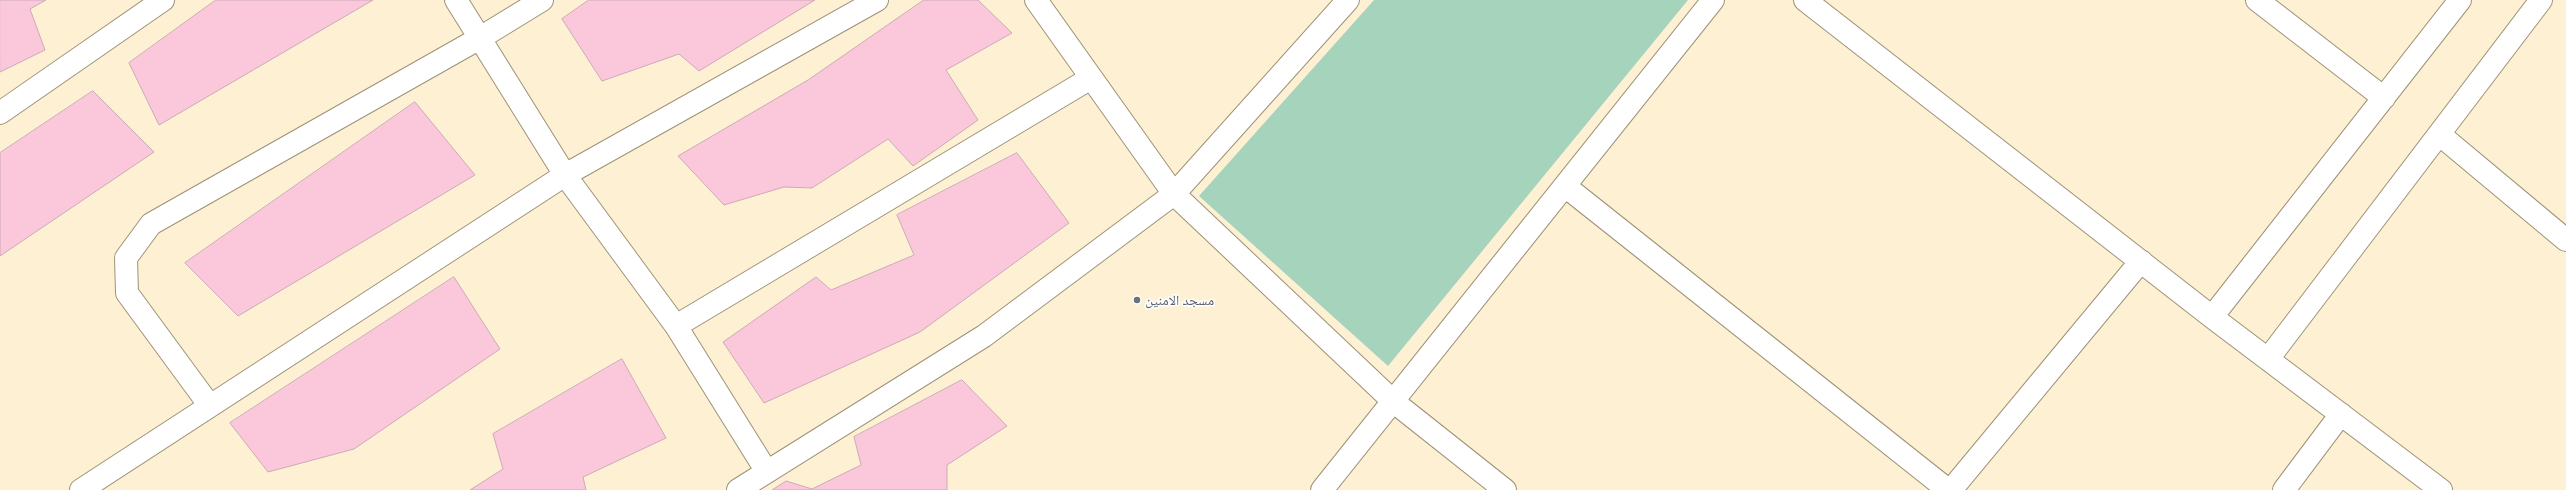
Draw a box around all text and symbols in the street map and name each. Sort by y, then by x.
place label: مسجد الامنين [1145,292,1214,308]
marker: مسجد الامنين [1132,295,1142,305]

